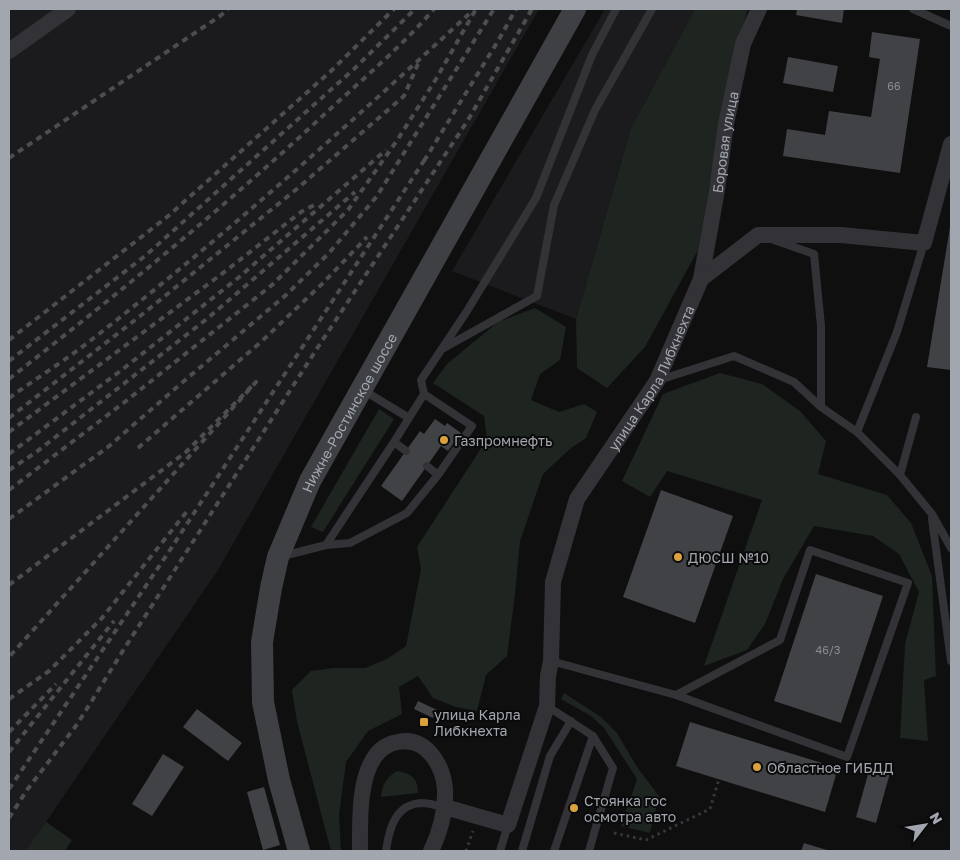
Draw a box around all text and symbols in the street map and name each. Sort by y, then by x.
house number: 66 [887,79,901,92]
street label: Боровая улица [708,89,741,194]
street label: улица Карла Либкнехта [604,302,697,454]
street label: Нижне-Ростинское шоссе [298,330,400,495]
place label: Газпромнефть [454,432,552,449]
marker: Газпромнефть [438,434,450,446]
place label: ДЮСШ №10 [688,549,769,566]
marker: ДЮСШ №10 [672,551,684,563]
house number: 46/3 [815,643,841,656]
place label: улица Карла Либкнехта [434,706,521,739]
marker: улица Карла Либкнехта [418,716,430,728]
place label: Областное ГИБДД [767,759,894,776]
marker: Областное ГИБДД [751,761,763,773]
place label: Стоянка гос осмотра авто [584,792,676,825]
north arrow [900,800,950,850]
marker: Стоянка гос осмотра авто [568,802,580,814]
text: N [927,809,947,827]

